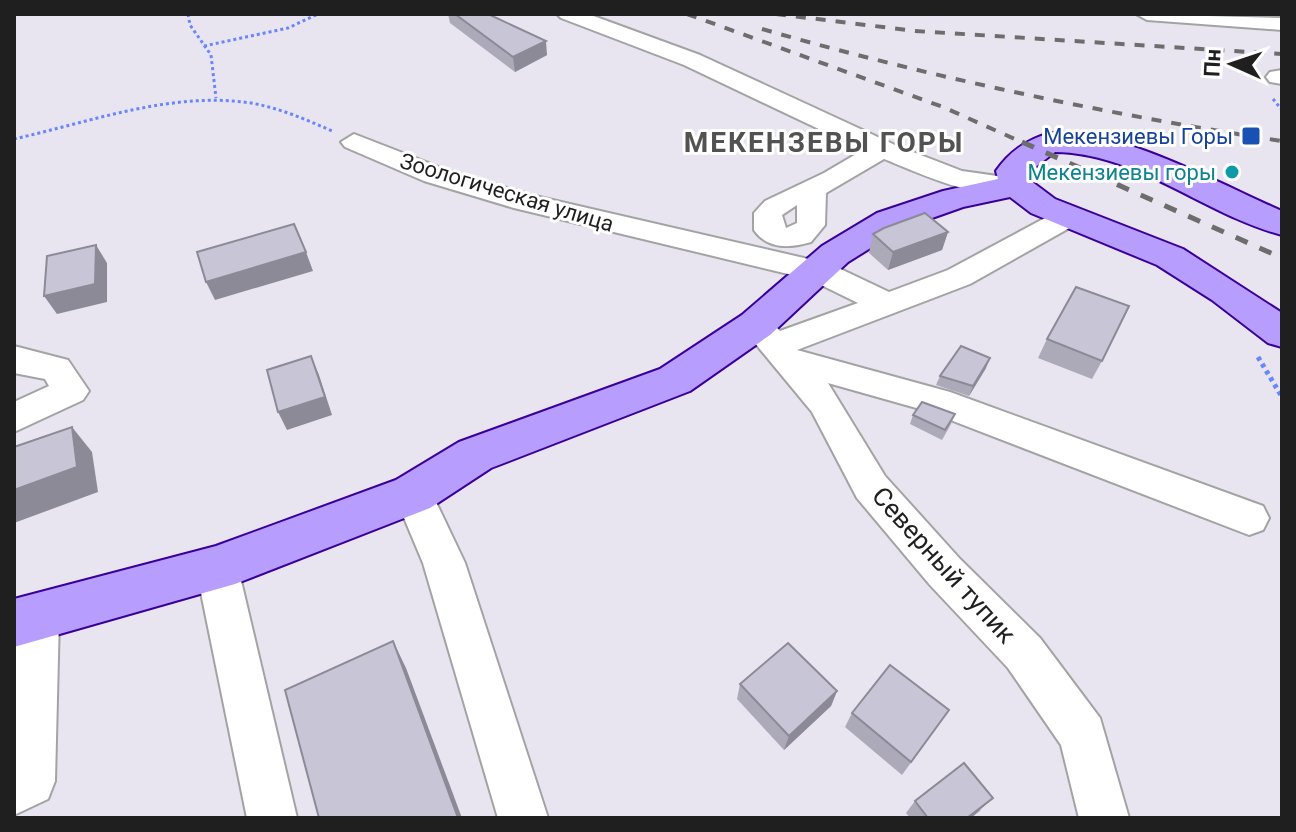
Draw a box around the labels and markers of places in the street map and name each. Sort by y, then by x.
place label: Мекензиевы Горы [1043,124,1233,149]
marker: Мекензиевы Горы [1240,125,1262,147]
place label: Мекензиевы горы [1027,160,1216,185]
marker: Мекензиевы горы [1223,163,1241,181]

